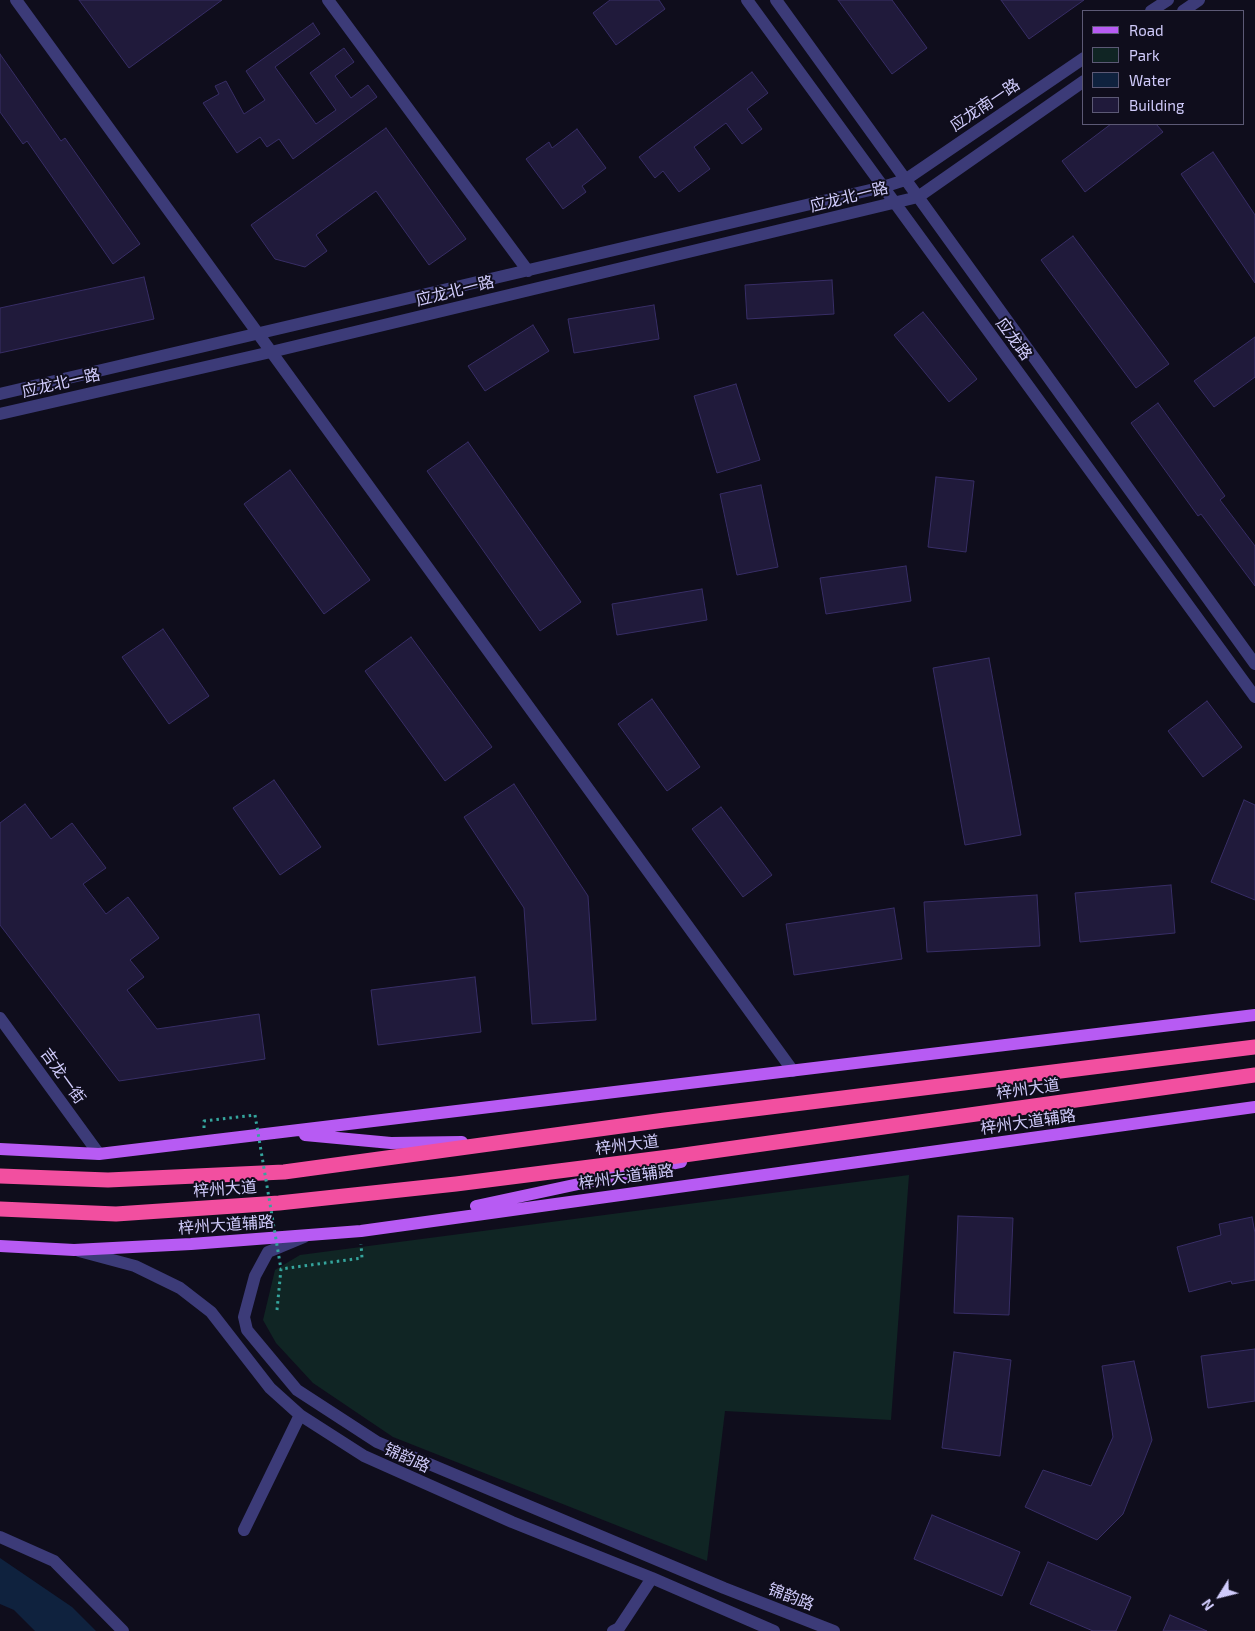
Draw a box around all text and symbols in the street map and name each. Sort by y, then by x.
legend [1082,10,1245,125]
text: Road [1129,21,1164,39]
text: Park [1129,46,1160,64]
text: Water [1129,71,1171,89]
street label: 应龙南一路 [946,75,1024,135]
text: Building [1129,96,1184,114]
street label: 应龙北一路 [808,178,890,216]
street label: 应龙北一路 [414,272,496,310]
street label: 应龙路 [992,314,1036,364]
street label: 应龙北一路 [20,365,102,401]
street label: 吉龙一街 [36,1044,90,1108]
street label: 梓州大道 [995,1075,1061,1103]
street label: 梓州大道辅路 [979,1106,1077,1138]
street label: 梓州大道 [594,1132,660,1158]
street label: 梓州大道辅路 [577,1161,675,1193]
street label: 梓州大道 [192,1177,258,1201]
street label: 梓州大道辅路 [177,1212,275,1238]
street label: 锦韵路 [381,1439,433,1477]
north arrow [1195,1571,1245,1621]
street label: 锦韵路 [765,1579,817,1615]
text: N [1198,1596,1217,1614]

